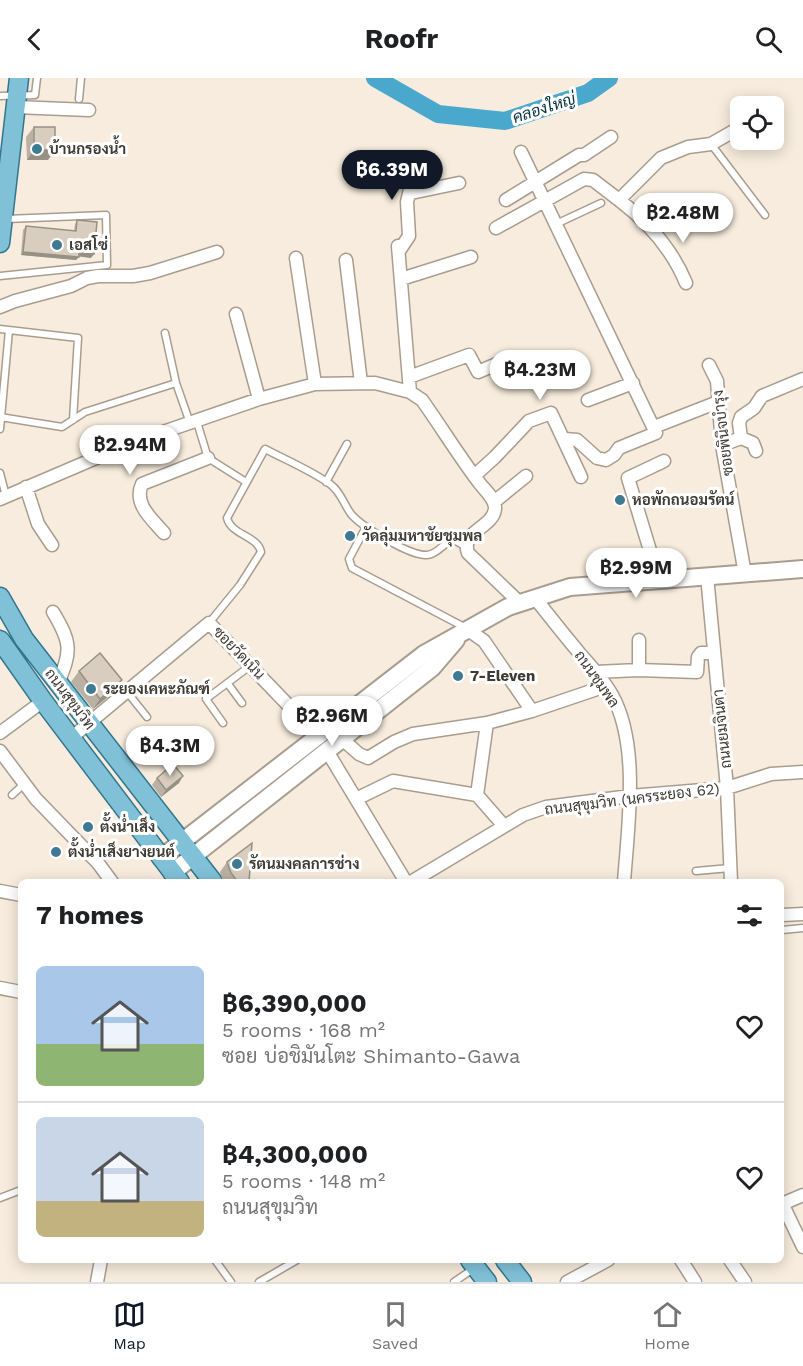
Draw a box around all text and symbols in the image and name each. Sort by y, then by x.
icon: back [18,23,51,56]
text: Roofr [365,23,438,55]
icon: search [752,23,785,56]
water label: คลองใหญ่ [509,87,579,127]
map controls [730,96,784,150]
button: locate [730,96,784,150]
place label: บ้านกรองน้ำ [49,135,126,158]
marker: บ้านกรองน้ำ [30,142,44,156]
pin: ฿6.39M [343,150,441,201]
text: ฿6.39M [356,157,428,181]
pin: ฿2.48M [634,193,732,244]
text: ฿2.48M [646,200,720,224]
place label: เอสโซ่ [69,234,108,254]
marker: เอสโซ่ [50,238,64,252]
pin: ฿4.23M [491,350,589,401]
text: ฿4.23M [504,357,576,381]
street label: ซอยพินิจบำรุง [709,389,739,477]
pin: ฿2.94M [81,425,179,476]
text: ฿2.94M [93,432,167,456]
place label: หอพักถนอมรัตน์ [632,490,735,509]
marker: หอพักถนอมรัตน์ [613,493,627,507]
place label: วัดลุ่มมหาชัยชุมพล [362,526,482,547]
marker: วัดลุ่มมหาชัยชุมพล [343,529,357,543]
pin: ฿2.99M [587,548,685,599]
text: ฿2.99M [600,555,672,579]
street label: ซอยวัดเนิน [209,623,269,683]
street label: ถนนชุมพล [569,647,623,712]
street label: ถนนสุขุมวิท [39,665,99,734]
place label: 7-Eleven [470,667,535,685]
marker: 7-Eleven [451,669,465,683]
place label: ระยองเคหะภัณฑ์ [103,679,211,698]
marker: ระยองเคหะภัณฑ์ [84,682,98,696]
street label: ถนนยมจินดา [709,688,735,770]
pin: ฿2.96M [283,696,381,747]
text: ฿2.96M [296,703,368,727]
pin: ฿4.3M [128,726,212,777]
text: ฿4.3M [140,733,200,757]
street label: ถนนสุขุมวิท (นครระยอง 62) [544,779,721,821]
place label: ตั้งน่ำเส็ง [100,812,155,836]
marker: ตั้งน่ำเส็ง [81,820,95,834]
place label: ตั้งน่ำเส็งยางยนต์ [68,837,176,861]
marker: ตั้งน่ำเส็งยางยนต์ [49,845,63,859]
place label: รัตนมงคลการช่าง [249,854,359,873]
marker: รัตนมงคลการช่าง [230,857,244,871]
icon: filters [733,899,766,932]
text: 7 homes [36,900,144,930]
text: ฿6,390,000 [222,988,367,1018]
icon: home [84,990,156,1062]
icon: heart [733,1010,766,1043]
text: 5 rooms · 168 m² [222,1018,385,1042]
text: ซอย บ่อชิมันโตะ Shimanto-Gawa [222,1044,520,1068]
text: ฿4,300,000 [222,1139,368,1169]
icon: home [84,1141,156,1213]
icon: heart [733,1161,766,1194]
text: 5 rooms · 148 m² [222,1169,385,1193]
text: ถนนสุขุมวิท [222,1195,318,1219]
tab: Map [113,1298,146,1353]
tab: Saved [372,1298,418,1353]
tab: Home [644,1298,690,1353]

